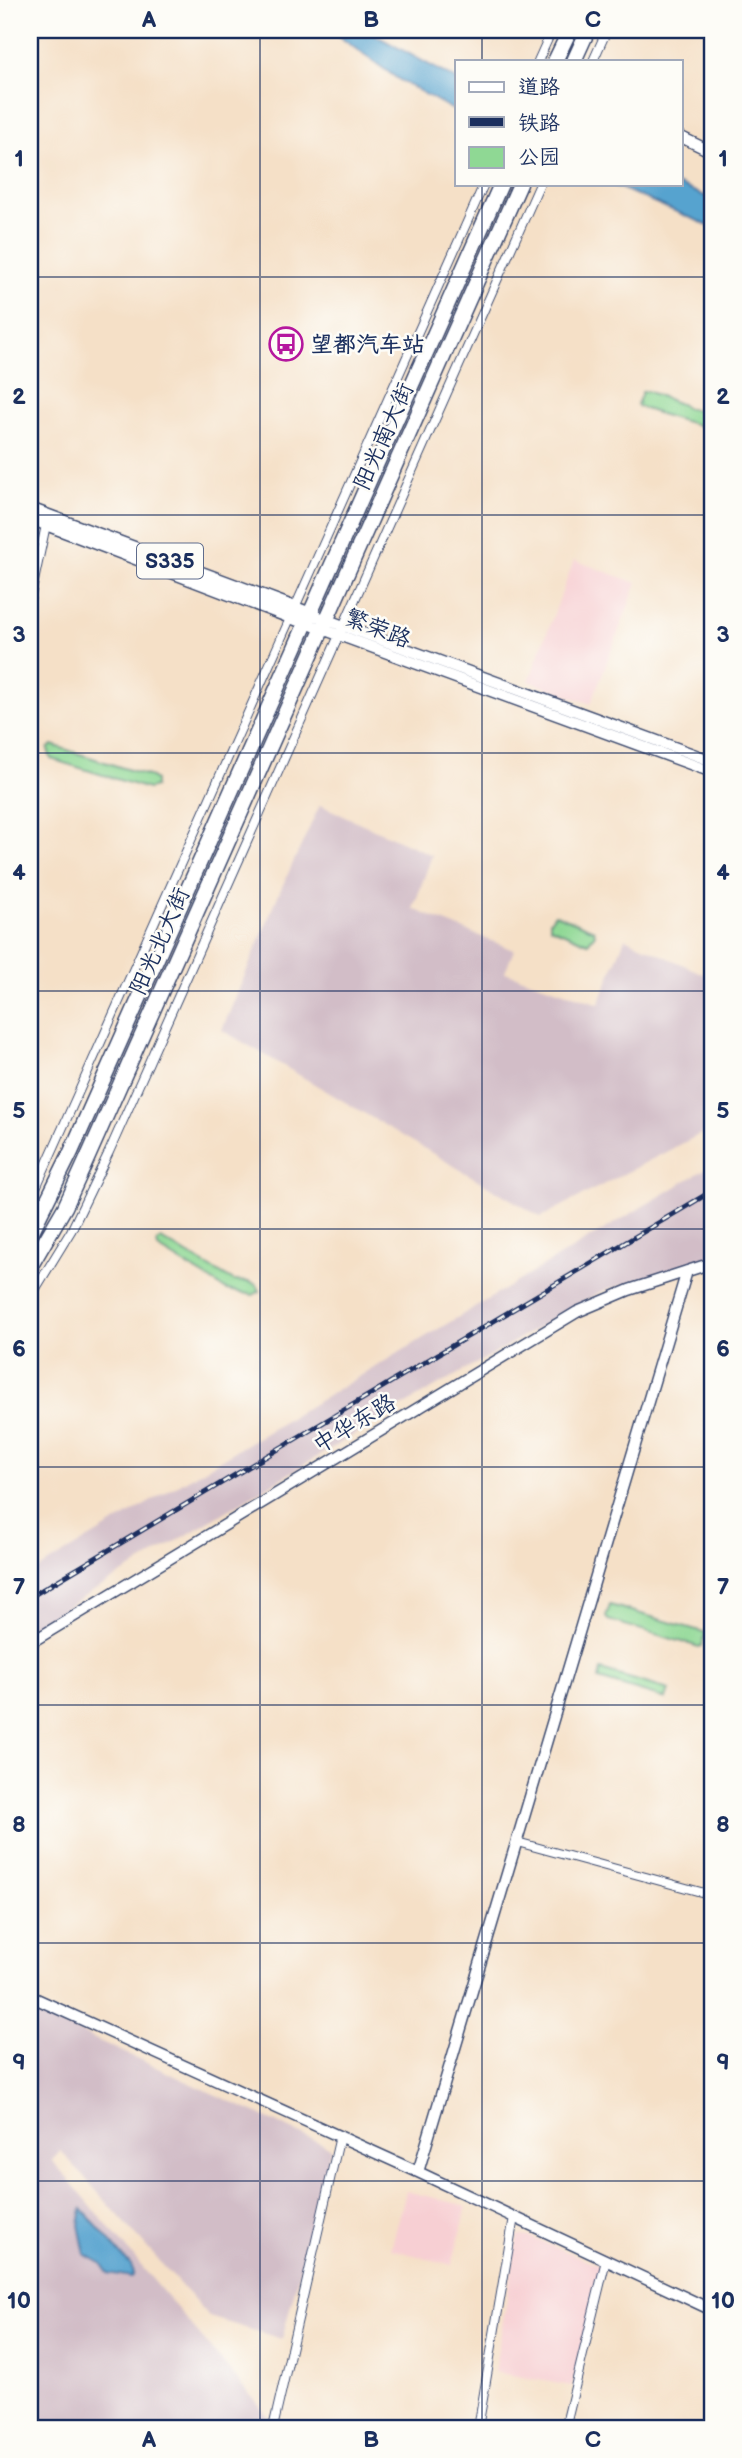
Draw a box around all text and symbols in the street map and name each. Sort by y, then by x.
text: A [141,6,157,34]
text: B [363,6,379,34]
text: C [585,6,601,34]
legend [455,60,682,186]
text: 道路 [518,75,560,100]
text: 铁路 [518,111,560,136]
text: 1 [14,145,24,173]
text: 公园 [518,145,560,170]
text: 1 [718,145,728,173]
bus stop icon: 望都汽车站 [267,325,305,363]
place label: 望都汽车站 [310,331,425,359]
street label: 阳光南大街 [348,378,420,495]
text: 2 [12,383,26,411]
text: 2 [716,383,730,411]
road number: S335 [137,544,203,578]
street label: 繁荣路 [340,603,415,654]
text: 3 [12,621,26,649]
text: 3 [716,621,730,649]
text: 4 [12,859,26,887]
text: 4 [716,859,730,887]
street label: 阳光北大街 [124,883,196,1000]
text: 5 [12,1097,26,1125]
text: 5 [716,1097,730,1125]
text: 6 [12,1335,26,1363]
text: 6 [716,1335,730,1363]
street label: 中华东路 [308,1388,401,1460]
text: 7 [13,1573,26,1601]
text: 7 [717,1573,730,1601]
text: 8 [12,1811,26,1839]
text: 8 [716,1811,730,1839]
text: 9 [12,2049,26,2077]
text: 9 [716,2049,730,2077]
text: 10 [7,2287,31,2315]
text: 10 [711,2287,735,2315]
text: A [141,2426,157,2454]
text: B [363,2426,379,2454]
text: C [585,2426,601,2454]

